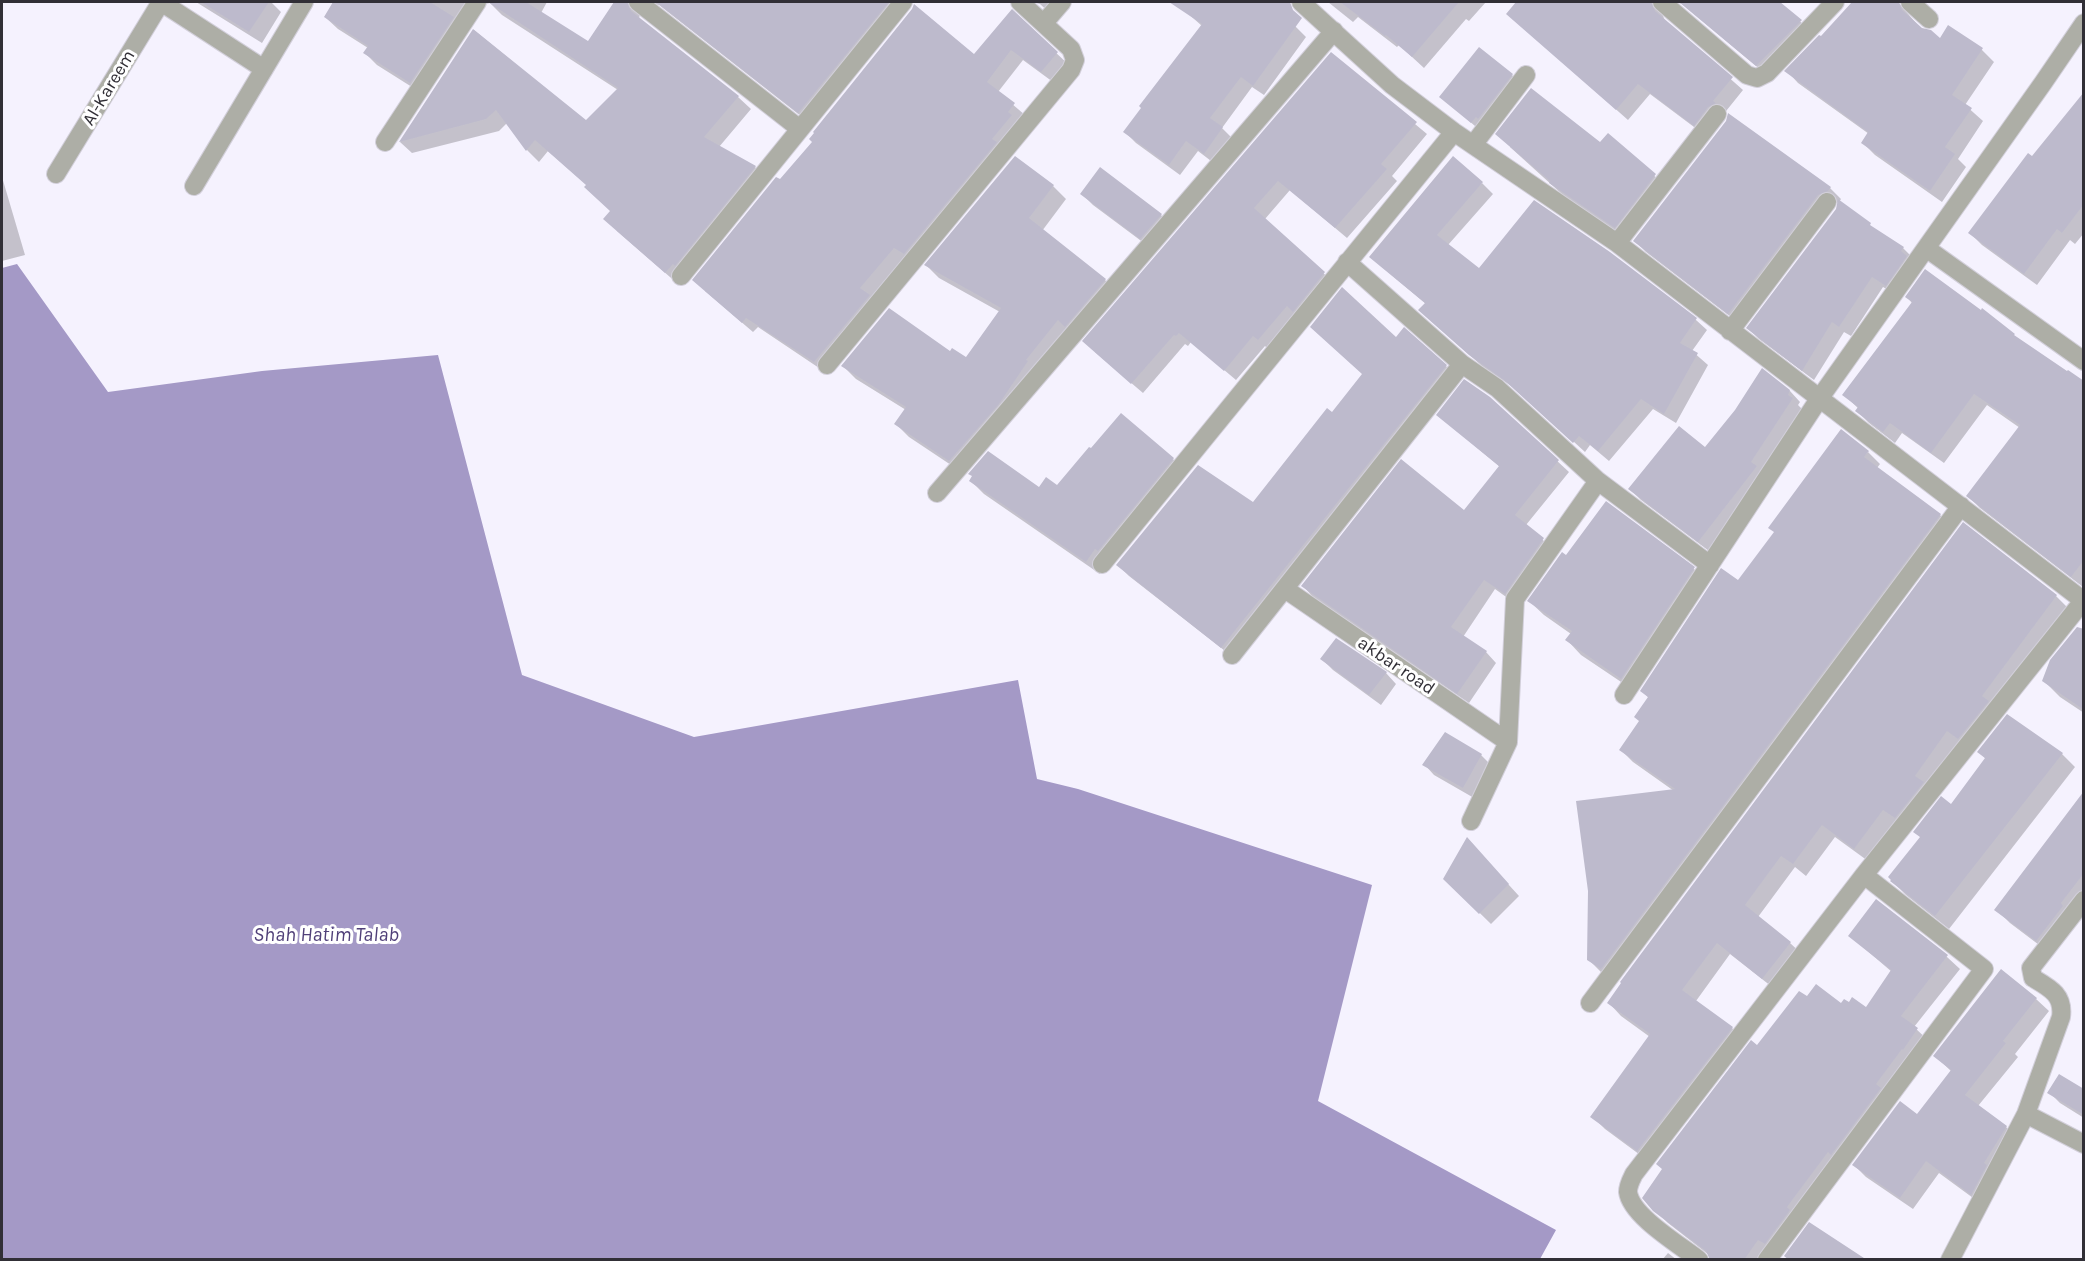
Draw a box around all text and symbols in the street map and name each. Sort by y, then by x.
street label: Al-Kareem [78,46,140,130]
street label: akbar road [1353,632,1439,700]
water label: Shah Hatim Talab [253,923,399,947]

